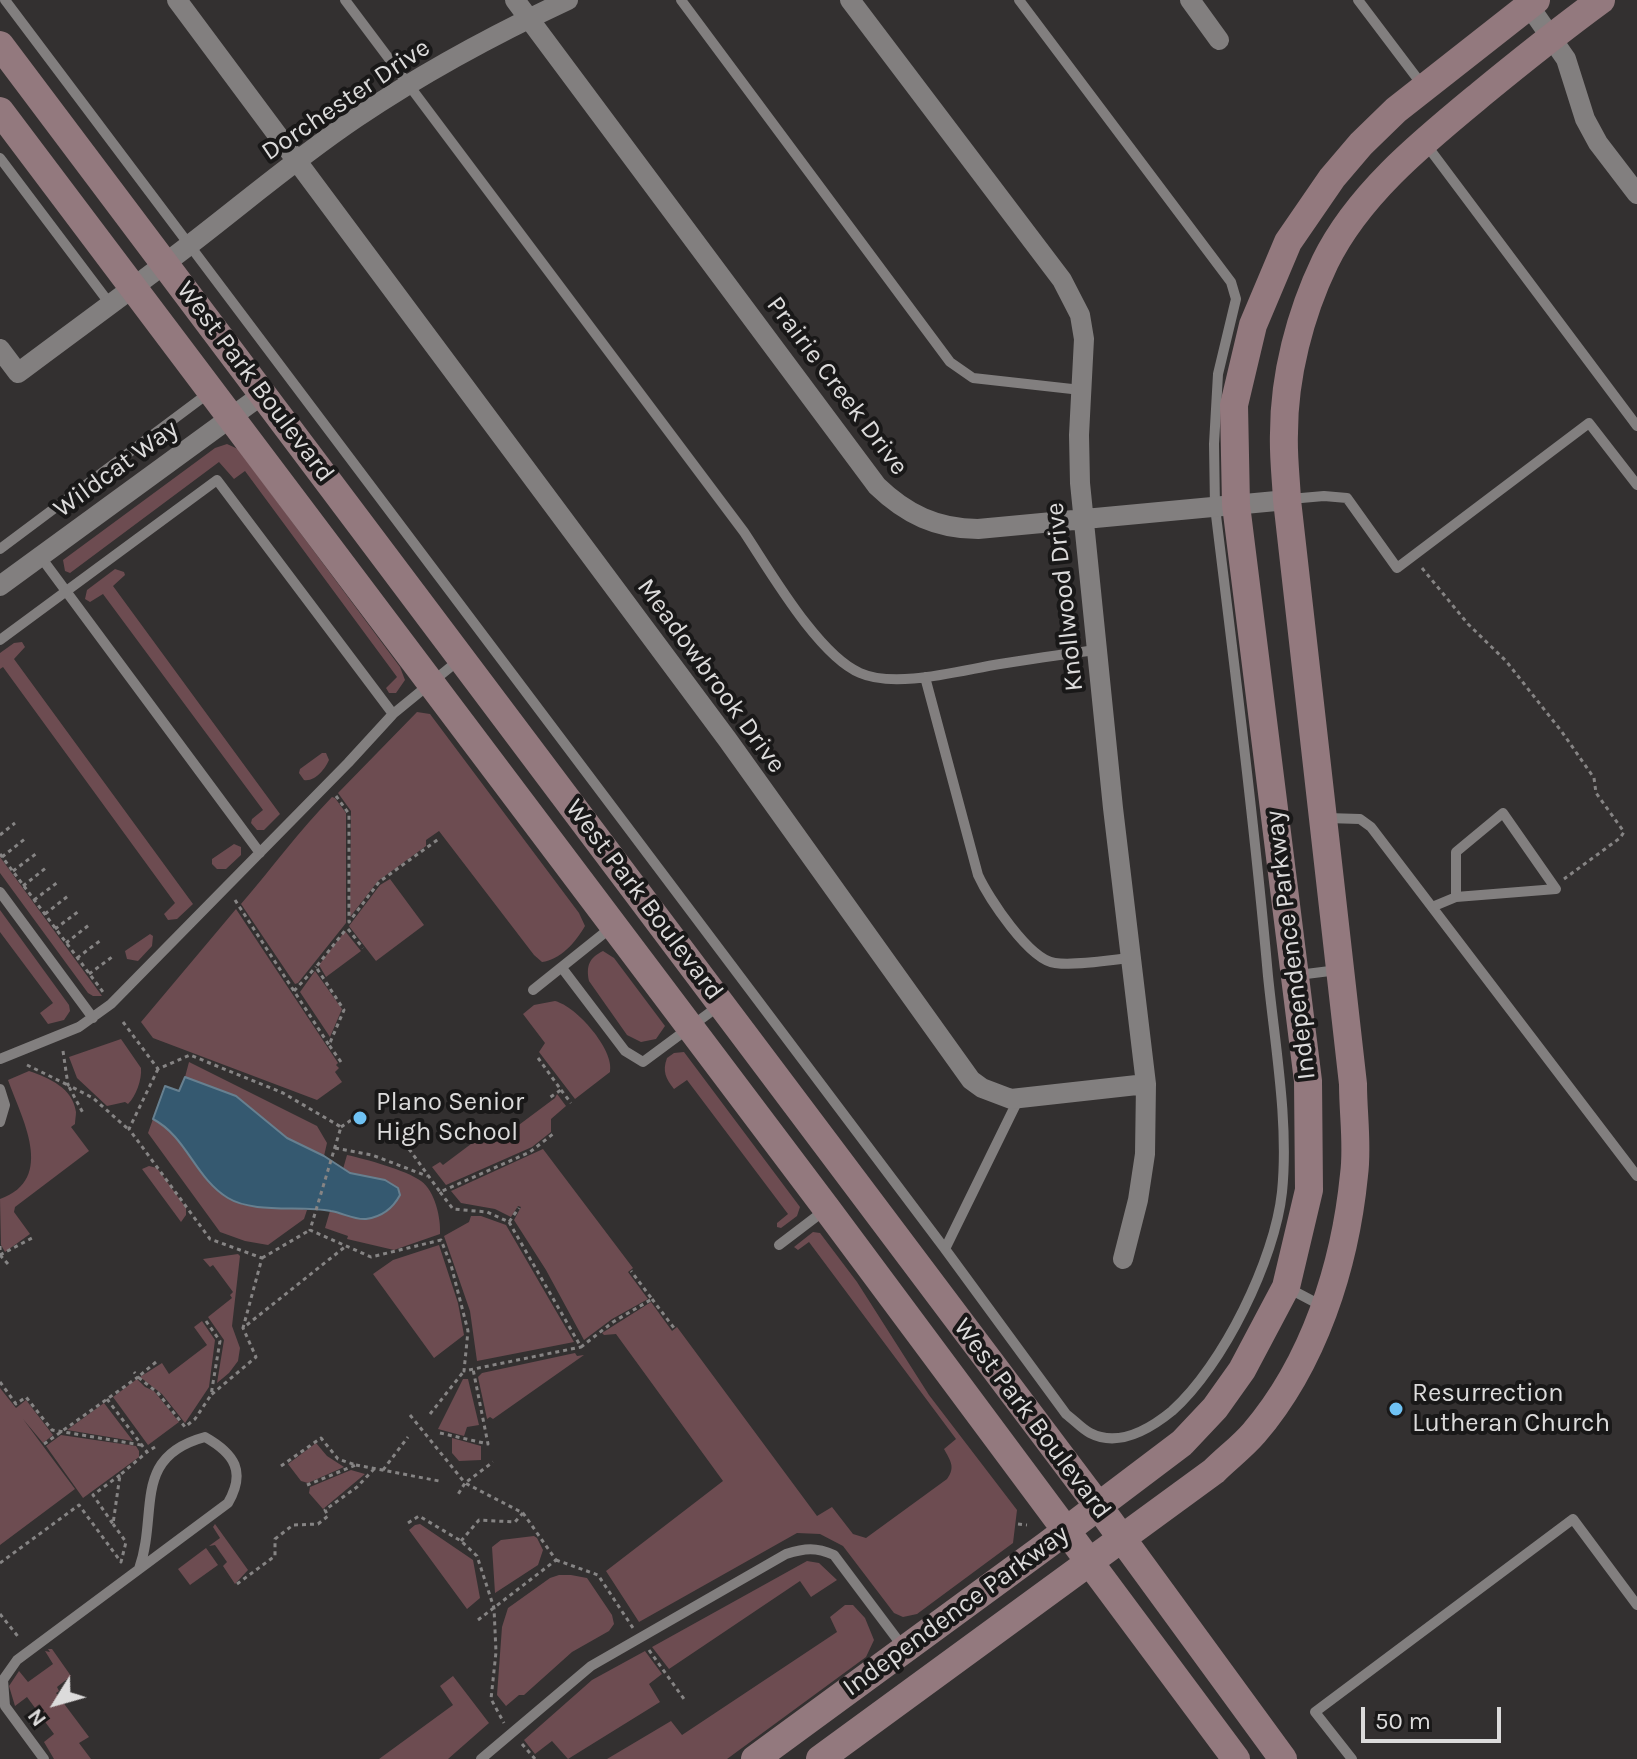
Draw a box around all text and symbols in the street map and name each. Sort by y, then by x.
street label: Dorchester Drive [256,32,436,168]
street label: West Park Boulevard [169,275,341,489]
street label: Prairie Creek Drive [760,290,914,482]
street label: Wildcat Way [48,413,184,525]
street label: Knollwood Drive [1040,501,1090,693]
street label: Meadowbrook Drive [630,573,792,779]
street label: West Park Boulevard [558,793,730,1007]
street label: Independence Parkway [1259,808,1323,1082]
place label: Plano Senior High School [376,1087,524,1148]
marker: Plano Senior High School [351,1109,369,1127]
street label: West Park Boulevard [946,1312,1118,1526]
place label: Resurrection Lutheran Church [1412,1378,1610,1440]
marker: Resurrection Lutheran Church [1387,1400,1405,1418]
street label: Independence Parkway [837,1519,1075,1703]
north arrow [16,1663,96,1743]
scale bar [1365,1691,1505,1741]
text: N [22,1703,52,1732]
text: 50 m [1375,1707,1431,1735]

